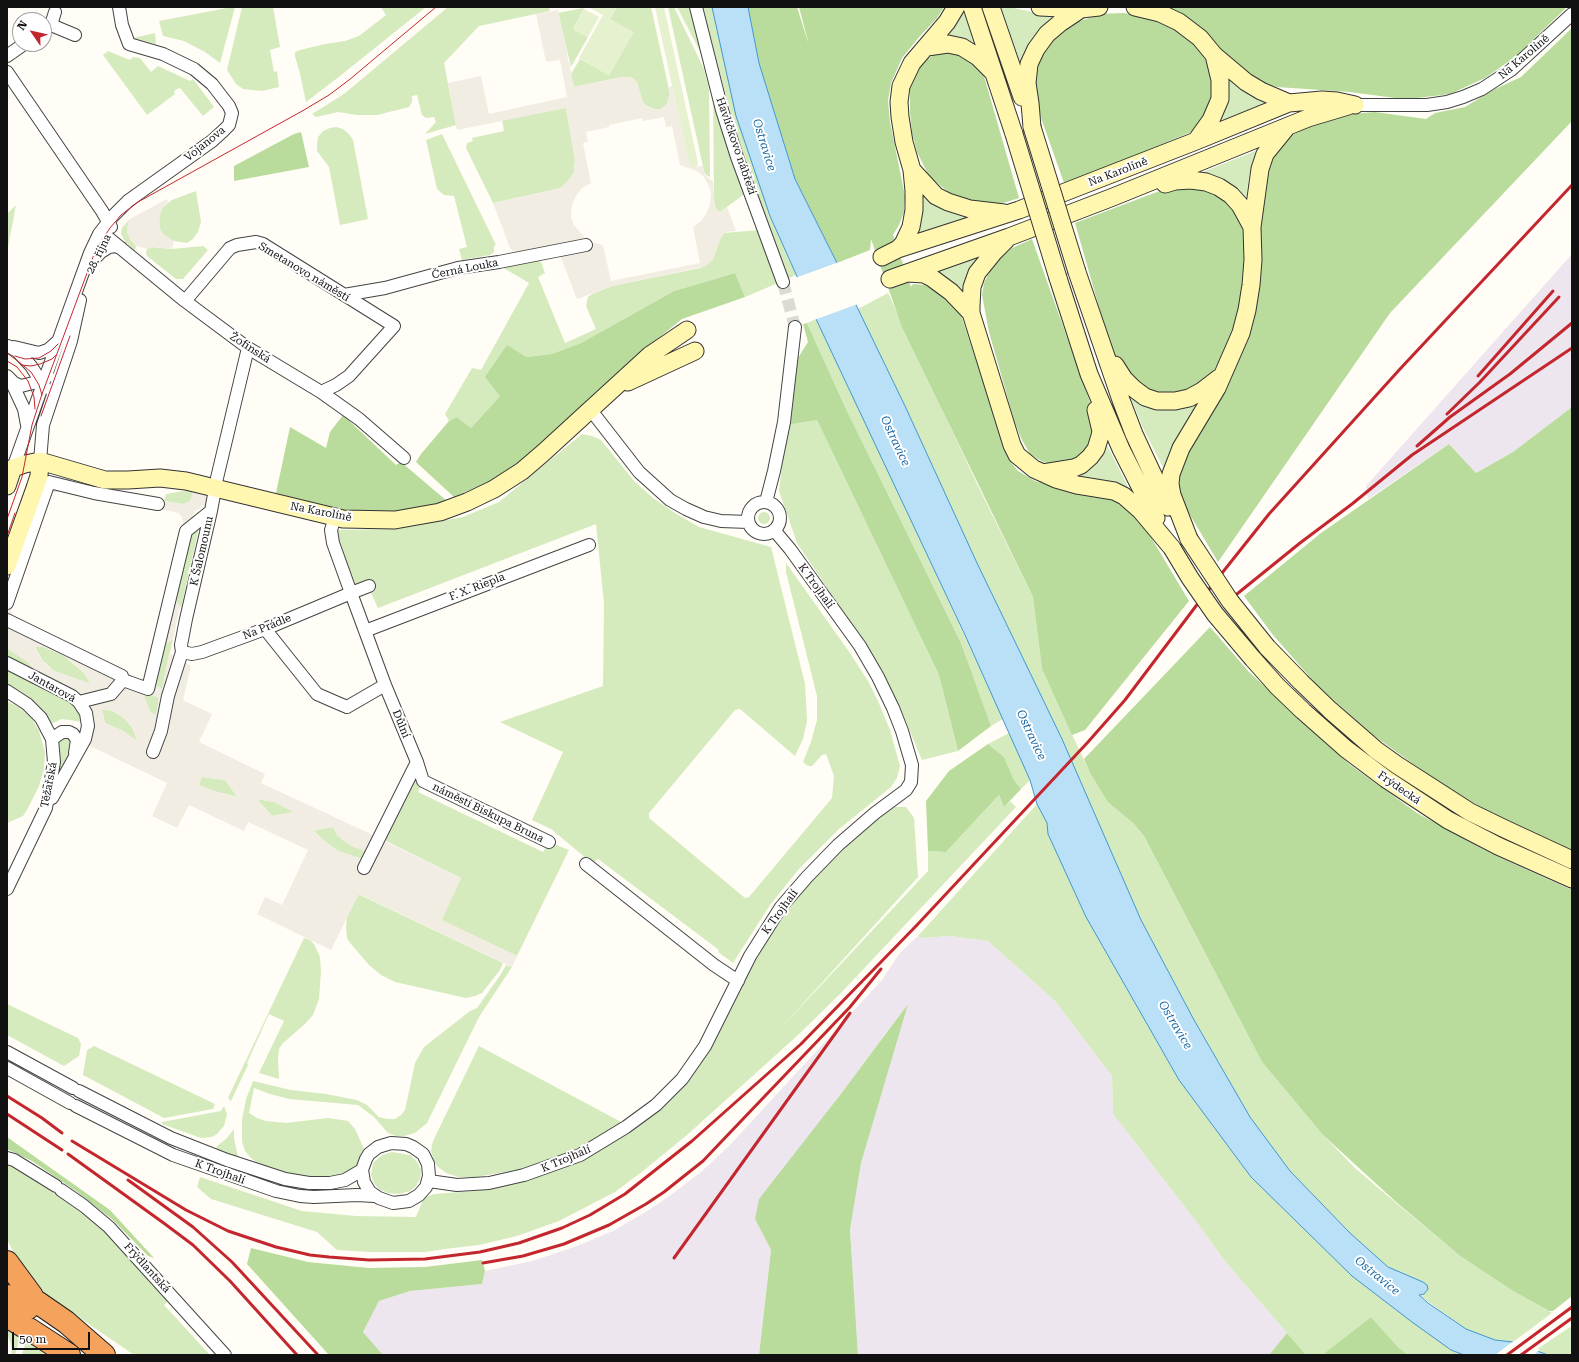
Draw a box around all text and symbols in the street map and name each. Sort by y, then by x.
north arrow [12,12,52,52]
text: N [15,18,30,33]
street label: Na Karolíně [1496,32,1552,82]
street label: Havlíčkovo nábřeží [713,96,759,196]
water label: Ostravice [749,117,779,173]
street label: Vojanova [182,124,228,164]
street label: Na Karolíně [1087,155,1149,189]
street label: 28. října [84,232,114,276]
street label: Smetanovo náměstí [256,240,352,304]
street label: Černá Louka [431,256,499,282]
street label: Žofinská [227,330,273,366]
water label: Ostravice [877,414,913,468]
street label: Na Karolíně [289,500,353,524]
street label: K Šalomounu [188,515,216,587]
street label: K Trojhalí [795,561,837,611]
street label: F. X. Riepla [447,570,507,604]
street label: Na Prádle [241,611,293,643]
street label: Jantarová [26,669,78,705]
street label: Důlní [389,708,413,740]
water label: Ostravice [1013,708,1049,762]
street label: Těžařská [38,761,60,809]
street label: Frýdecká [1375,768,1423,808]
street label: náměstí Biskupa Bruna [430,780,546,846]
street label: K Trojhalí [759,887,801,937]
water label: Ostravice [1155,998,1195,1052]
street label: K Trojhalí [539,1143,593,1175]
street label: K Trojhalí [193,1157,247,1187]
street label: Frýdlantská [121,1240,173,1296]
water label: Ostravice [1352,1253,1402,1299]
scale bar [14,1324,92,1350]
text: 50 m [19,1332,46,1346]

